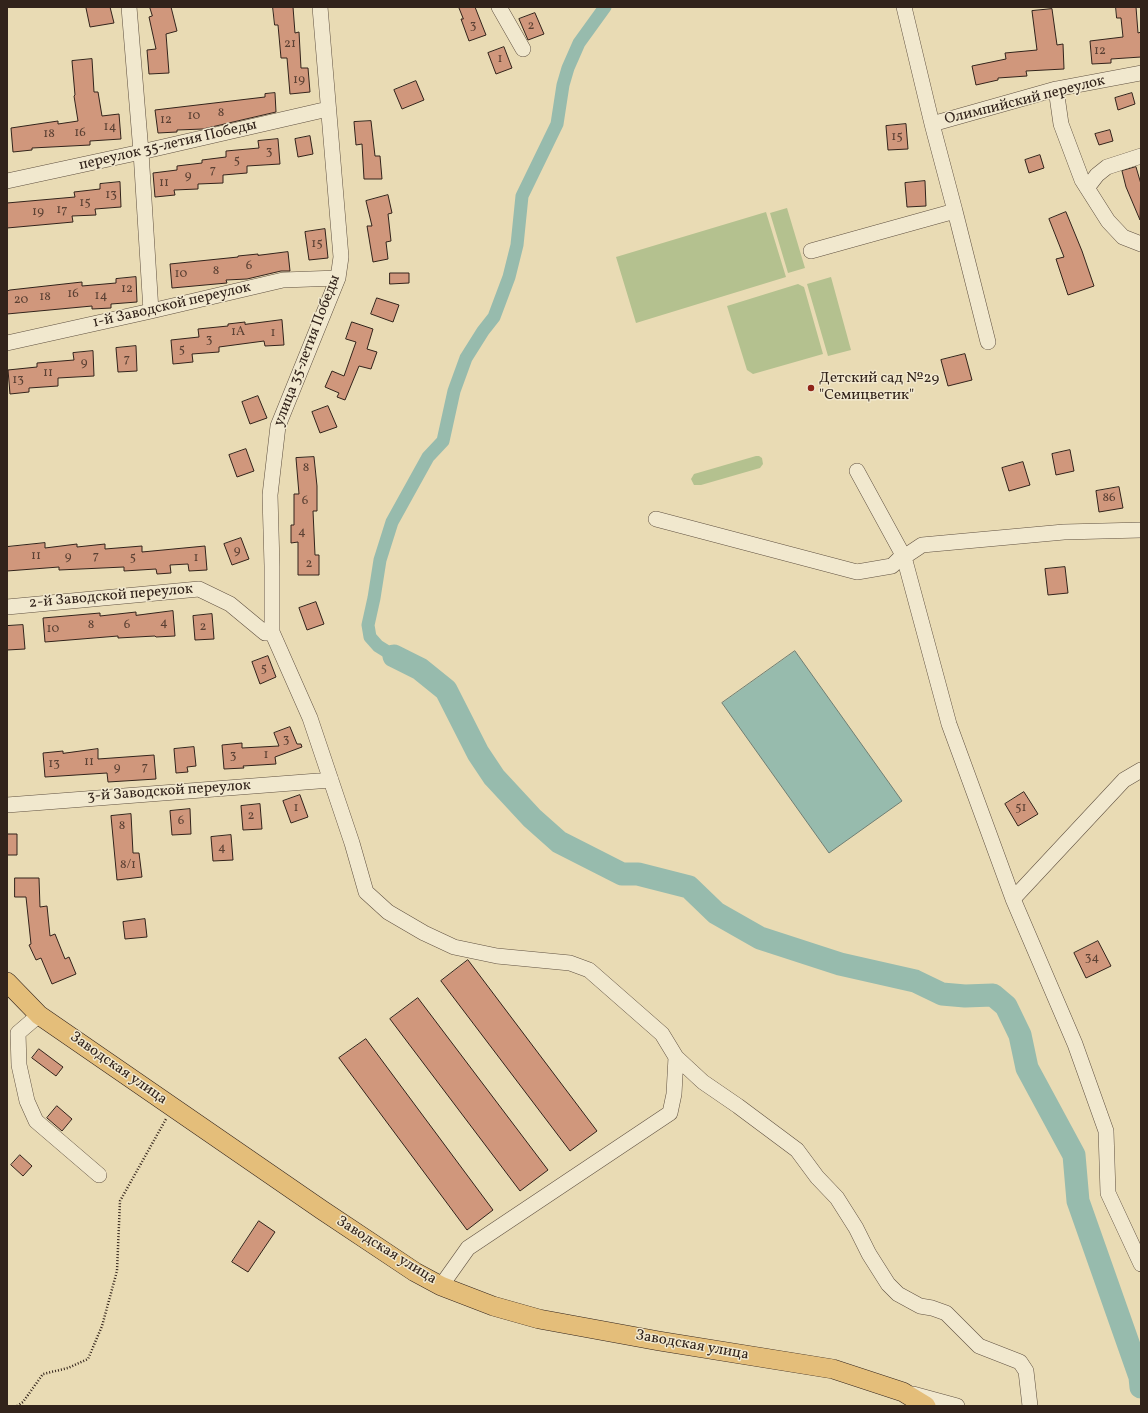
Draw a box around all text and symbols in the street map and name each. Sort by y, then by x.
house number: 3 [470,19,476,35]
house number: 2 [528,19,534,35]
house number: 21 [284,37,296,53]
house number: 12 [1094,44,1106,60]
house number: 1 [497,52,503,68]
street label: Олимпийский переулок [943,72,1107,130]
house number: 19 [293,73,305,89]
house number: 8 [218,106,224,122]
house number: 10 [188,109,200,125]
house number: 12 [160,113,172,129]
street label: переулок 35-летия Победы [77,117,259,175]
house number: 14 [104,120,116,136]
house number: 16 [74,126,86,142]
house number: 18 [43,127,55,143]
house number: 15 [891,130,903,146]
house number: 3 [266,145,272,161]
house number: 5 [234,154,240,170]
house number: 7 [210,163,216,179]
house number: 9 [185,169,191,185]
house number: 11 [159,176,169,192]
house number: 13 [105,188,117,204]
house number: 15 [79,196,91,212]
house number: 17 [56,203,68,219]
house number: 19 [32,205,44,221]
house number: 15 [311,237,323,253]
house number: 6 [246,259,252,275]
house number: 8 [213,264,219,280]
house number: 10 [175,267,187,283]
street label: улица 35-летия Победы [271,273,345,429]
street label: 1-й Заводской переулок [91,279,253,333]
house number: 12 [121,282,133,298]
house number: 16 [67,287,79,303]
house number: 14 [95,289,107,305]
house number: 18 [39,290,51,306]
house number: 20 [14,293,28,309]
house number: 1А [231,325,245,341]
house number: 1 [270,326,276,342]
house number: 3 [206,333,212,349]
house number: 5 [179,343,185,359]
house number: 7 [124,352,130,368]
house number: 9 [81,356,87,372]
house number: 11 [43,366,53,382]
place label: Детский сад №29 "Семицветик" [819,370,939,405]
house number: 13 [12,373,24,389]
marker: Детский сад №29 "Семицветик" [806,383,816,393]
house number: 8 [303,461,309,477]
house number: 86 [1102,491,1116,507]
house number: 6 [302,494,308,510]
house number: 4 [298,525,306,541]
house number: 9 [234,544,240,560]
house number: 11 [31,549,41,565]
house number: 7 [93,549,99,565]
house number: 9 [65,550,71,566]
house number: 5 [130,551,136,567]
house number: 1 [193,551,199,567]
house number: 2 [306,557,312,573]
street label: 2-й Заводской переулок [28,581,194,613]
house number: 4 [160,616,168,632]
house number: 8 [88,618,94,634]
house number: 6 [124,618,130,634]
house number: 2 [200,620,206,636]
house number: 10 [47,622,59,638]
house number: 5 [261,662,267,678]
house number: 3 [283,733,289,749]
house number: 1 [263,748,269,764]
house number: 3 [230,749,236,765]
house number: 11 [84,755,94,771]
house number: 13 [48,757,60,773]
house number: 7 [142,760,148,776]
house number: 9 [114,761,120,777]
street label: 3-й Заводской переулок [87,777,251,807]
house number: 1 [293,801,299,817]
house number: 51 [1015,801,1027,817]
house number: 2 [248,809,254,825]
house number: 6 [178,814,184,830]
house number: 8 [119,819,125,835]
house number: 4 [218,841,226,857]
house number: 8/1 [120,858,136,874]
house number: 34 [1085,951,1099,967]
street label: Заводская улица [66,1029,170,1109]
street label: Заводская улица [333,1213,439,1289]
street label: Заводская улица [634,1327,750,1365]

